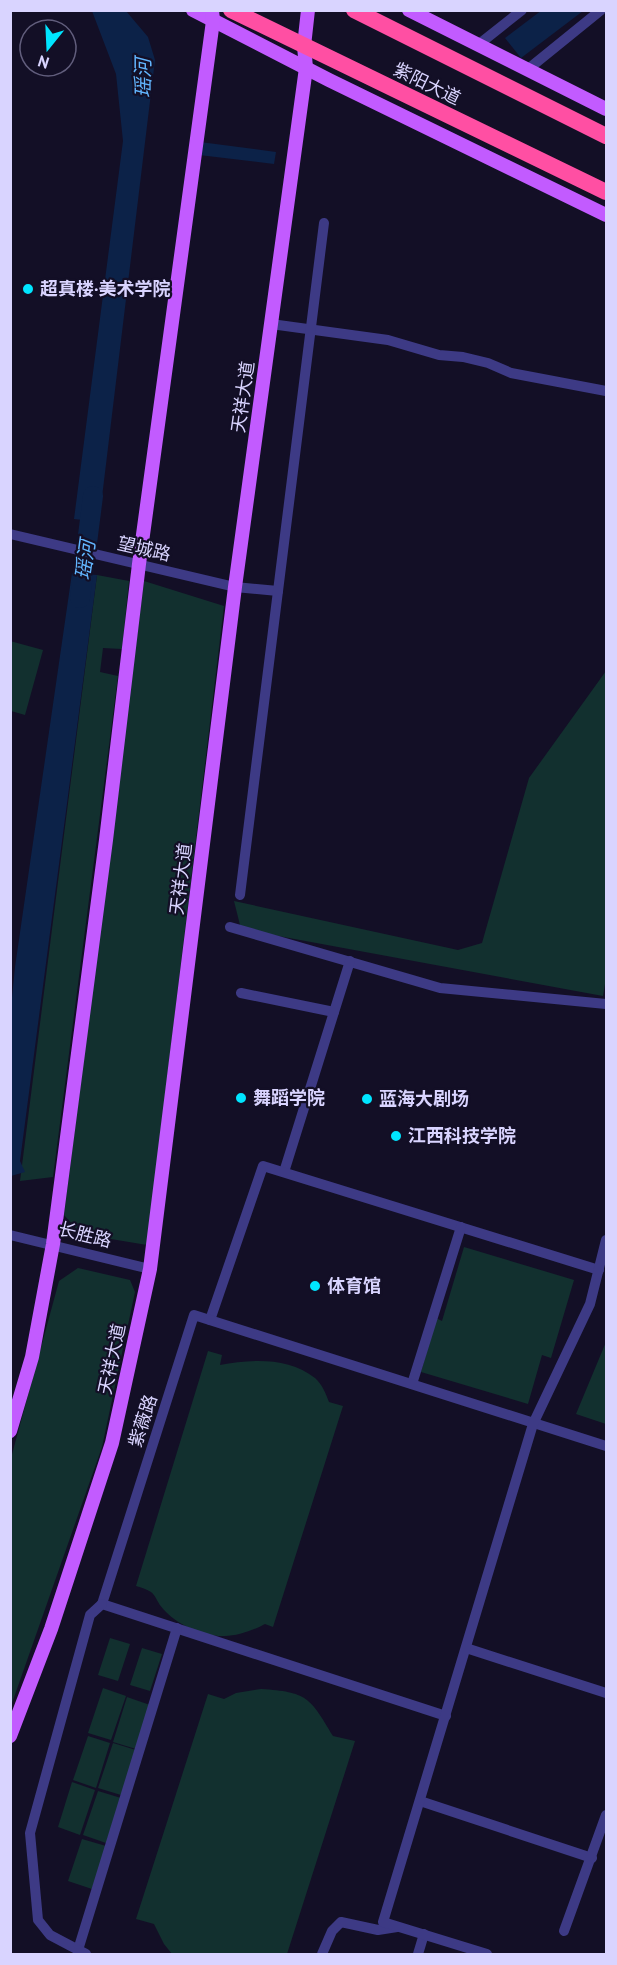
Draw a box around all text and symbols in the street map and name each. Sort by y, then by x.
north arrow [18,18,78,78]
text: N [35,51,51,73]
water label: 瑶河 [130,54,156,98]
street label: 紫阳大道 [390,57,465,110]
place label: 超真楼·美术学院 [40,277,171,300]
marker: 超真楼·美术学院 [21,282,35,296]
street label: 天祥大道 [226,360,259,434]
street label: 望城路 [115,531,173,566]
water label: 瑶河 [69,534,101,582]
street label: 天祥大道 [165,842,196,916]
place label: 舞蹈学院 [253,1086,325,1109]
place label: 蓝海大剧场 [379,1087,469,1110]
marker: 舞蹈学院 [234,1091,248,1105]
marker: 蓝海大剧场 [360,1092,374,1106]
place label: 江西科技学院 [408,1124,516,1147]
marker: 江西科技学院 [389,1129,403,1143]
street label: 长胜路 [56,1217,114,1252]
place label: 体育馆 [327,1274,381,1297]
marker: 体育馆 [308,1279,322,1293]
street label: 天祥大道 [93,1321,130,1397]
street label: 紫薇路 [123,1392,162,1450]

